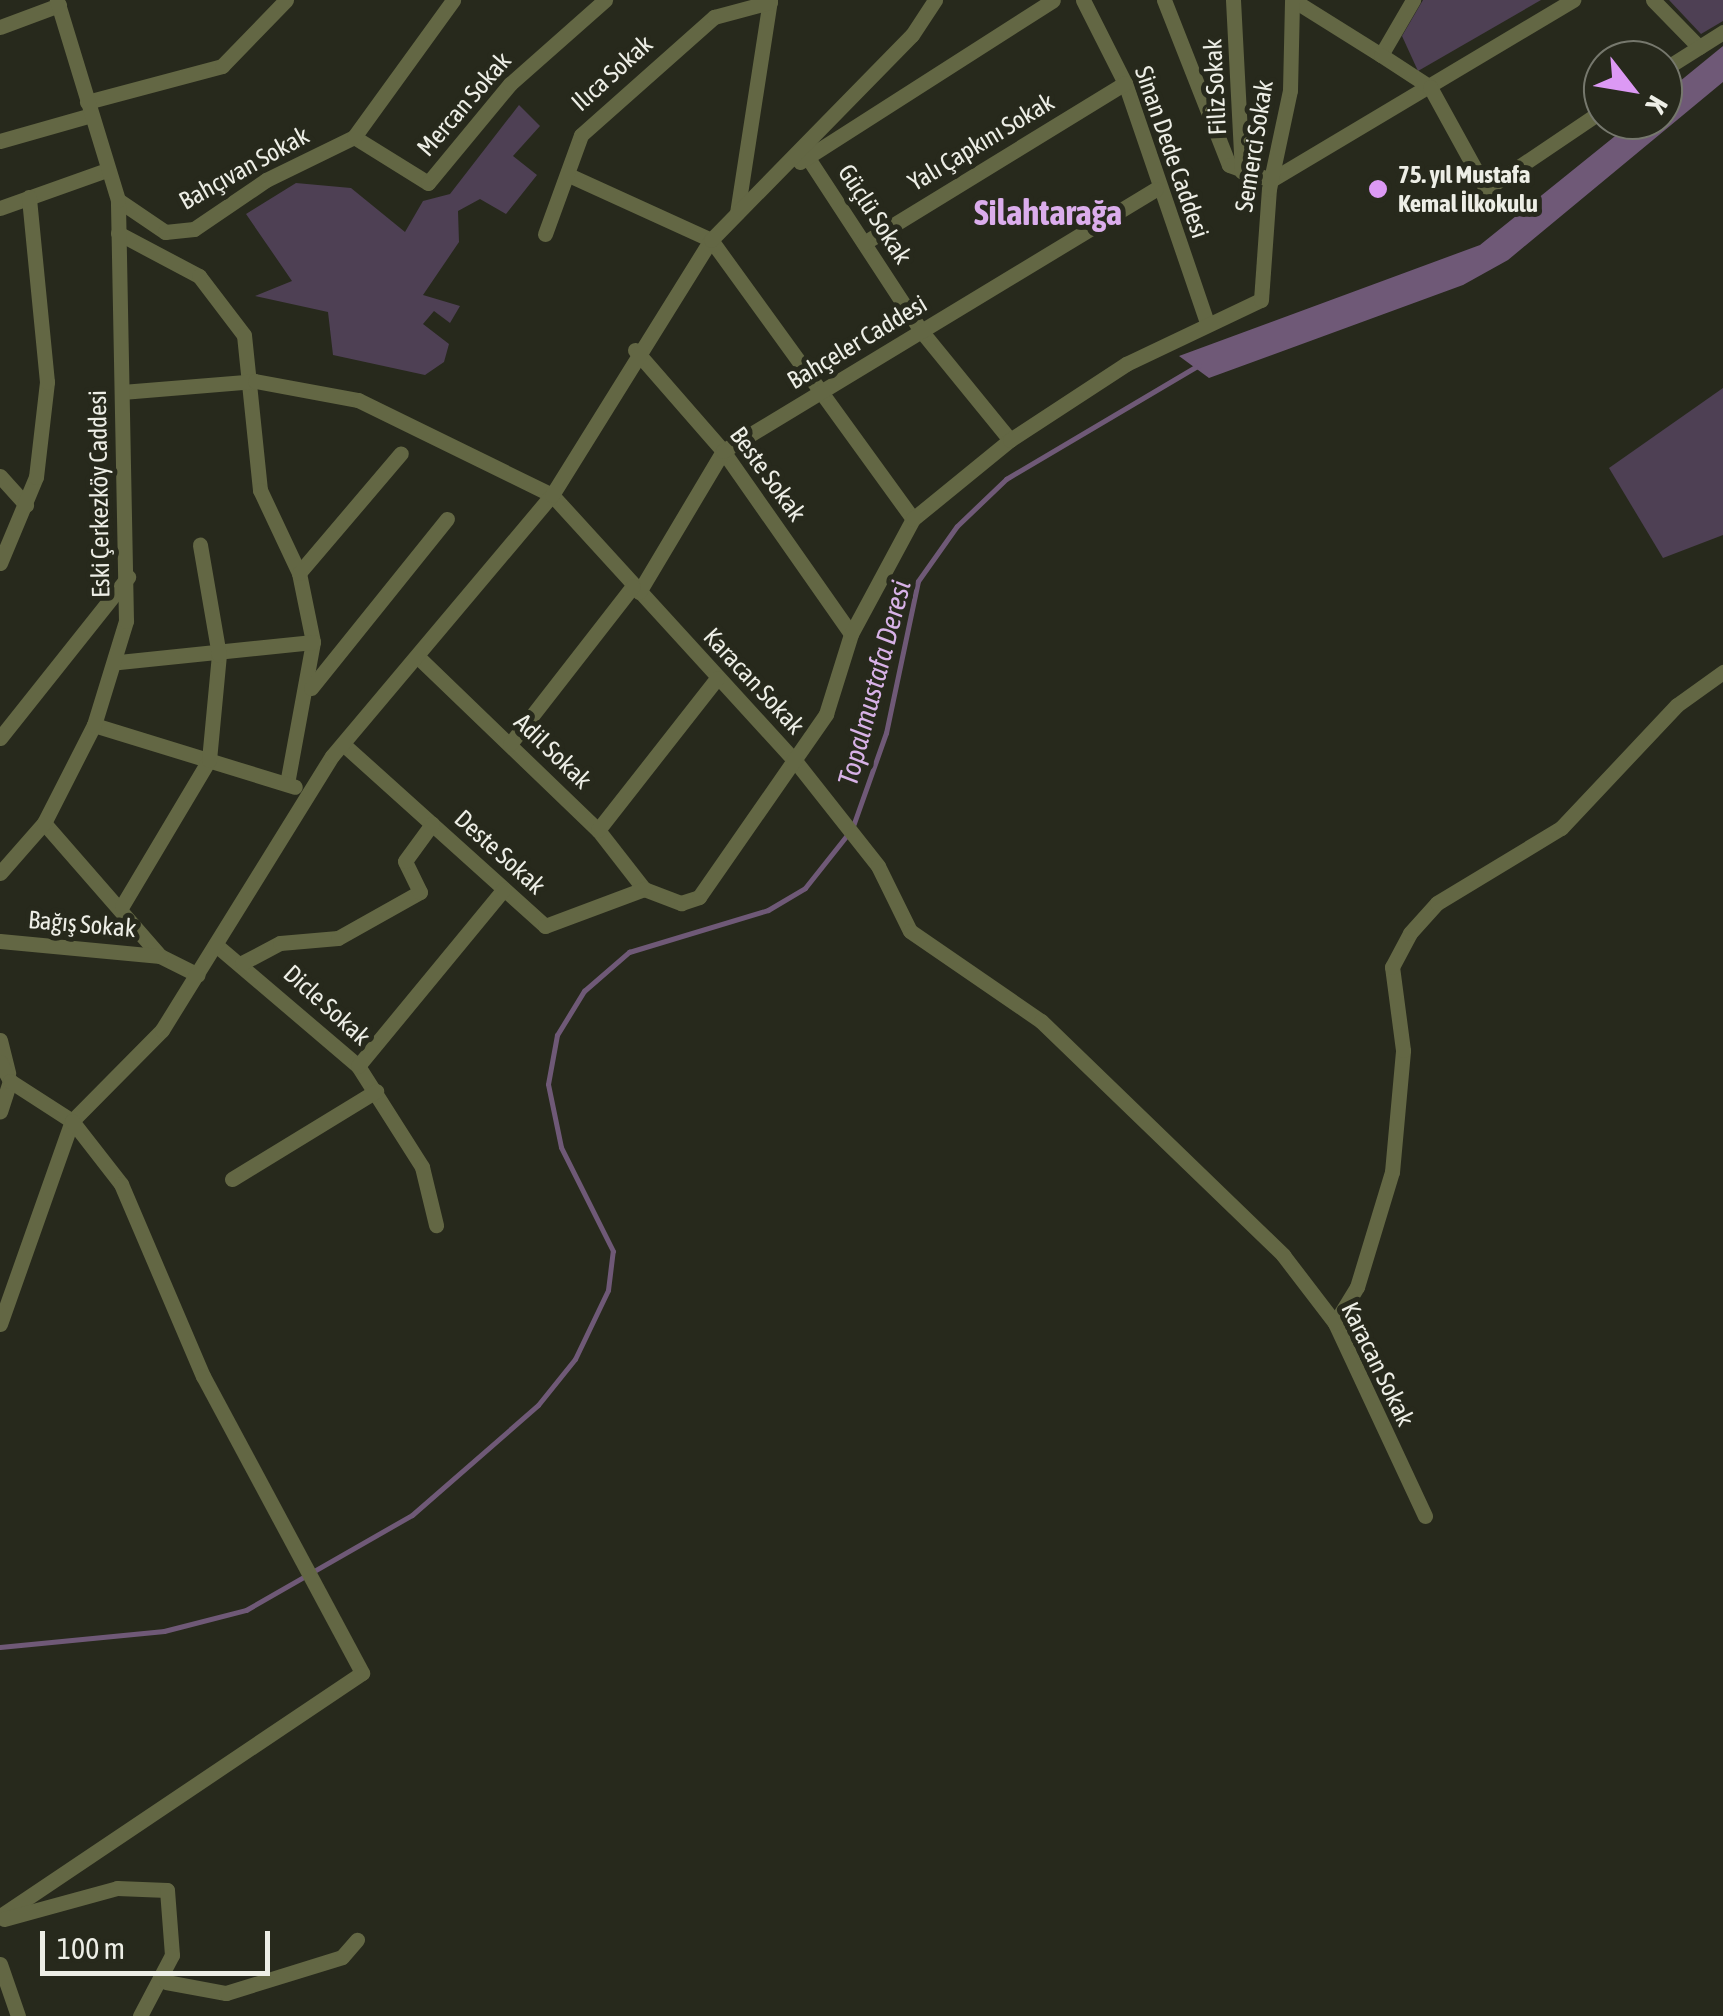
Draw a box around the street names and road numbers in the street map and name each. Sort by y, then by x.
street label: Ilıca Sokak [565,29,659,117]
street label: Filiz Sokak [1197,38,1233,136]
street label: Mercan Sokak [411,46,517,162]
street label: Sinan Dede Caddesi [1129,62,1215,242]
street label: Semerci Sokak [1229,78,1279,214]
street label: Yalı Çapkını Sokak [903,87,1059,197]
street label: Bahçıvan Sokak [174,120,314,216]
street label: Güçlü Sokak [832,159,918,269]
street label: Bahçeler Caddesi [782,289,932,395]
street label: Eski Çerkezköy Caddesi [82,390,116,598]
street label: Beste Sokak [724,421,812,527]
street label: Karacan Sokak [697,622,811,740]
street label: Adil Sokak [508,707,598,795]
street label: Deste Sokak [448,803,552,901]
street label: Bağış Sokak [27,904,137,944]
street label: Dicle Sokak [278,958,376,1052]
street label: Karacan Sokak [1335,1297,1421,1431]

